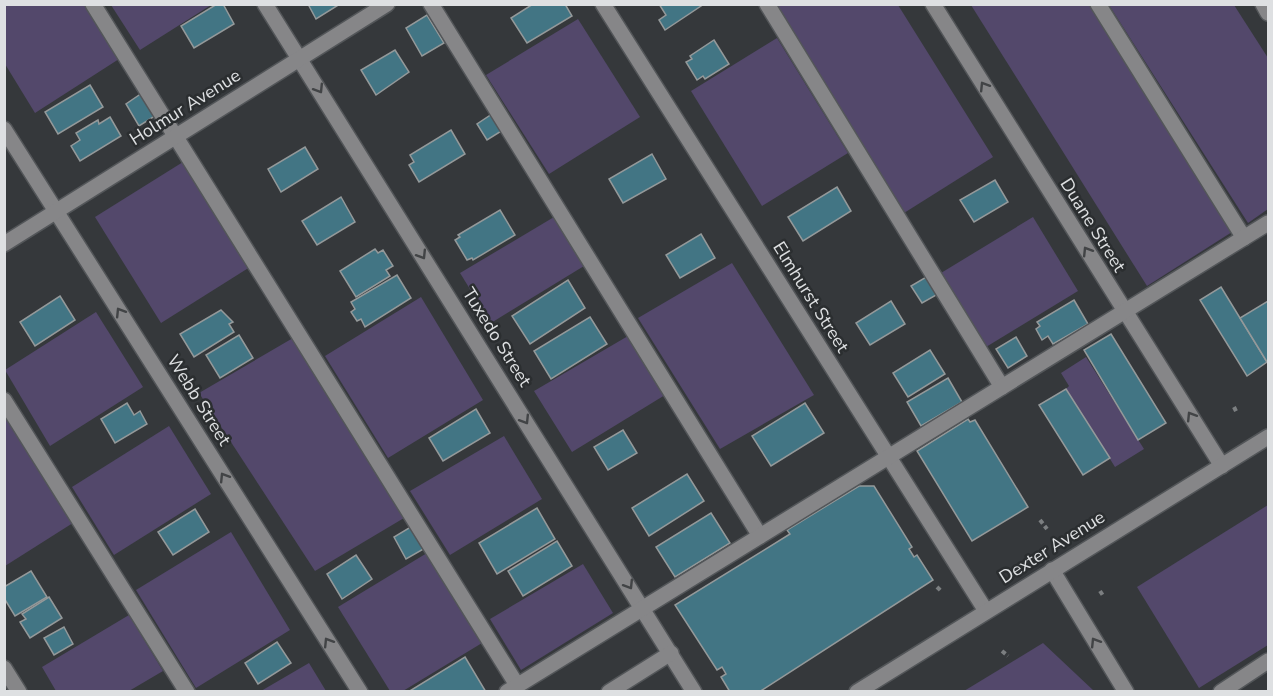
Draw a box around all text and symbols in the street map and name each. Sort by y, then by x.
street label: Holmur Avenue [125,63,245,151]
one-way arrow [979,82,991,92]
one-way arrow [311,83,322,94]
street label: Duane Street [1055,173,1132,277]
street label: Elmhurst Street [767,237,855,358]
one-way arrow [1082,247,1094,257]
one-way arrow [415,248,426,259]
street label: Tuxedo Street [457,283,537,392]
one-way arrow [116,308,128,318]
street label: Webb Street [162,350,237,451]
one-way arrow [1187,412,1198,423]
one-way arrow [518,414,530,424]
one-way arrow [220,473,232,483]
street label: Dexter Avenue [995,505,1109,589]
one-way arrow [621,579,632,590]
one-way arrow [324,638,336,648]
one-way arrow [1091,638,1103,648]

